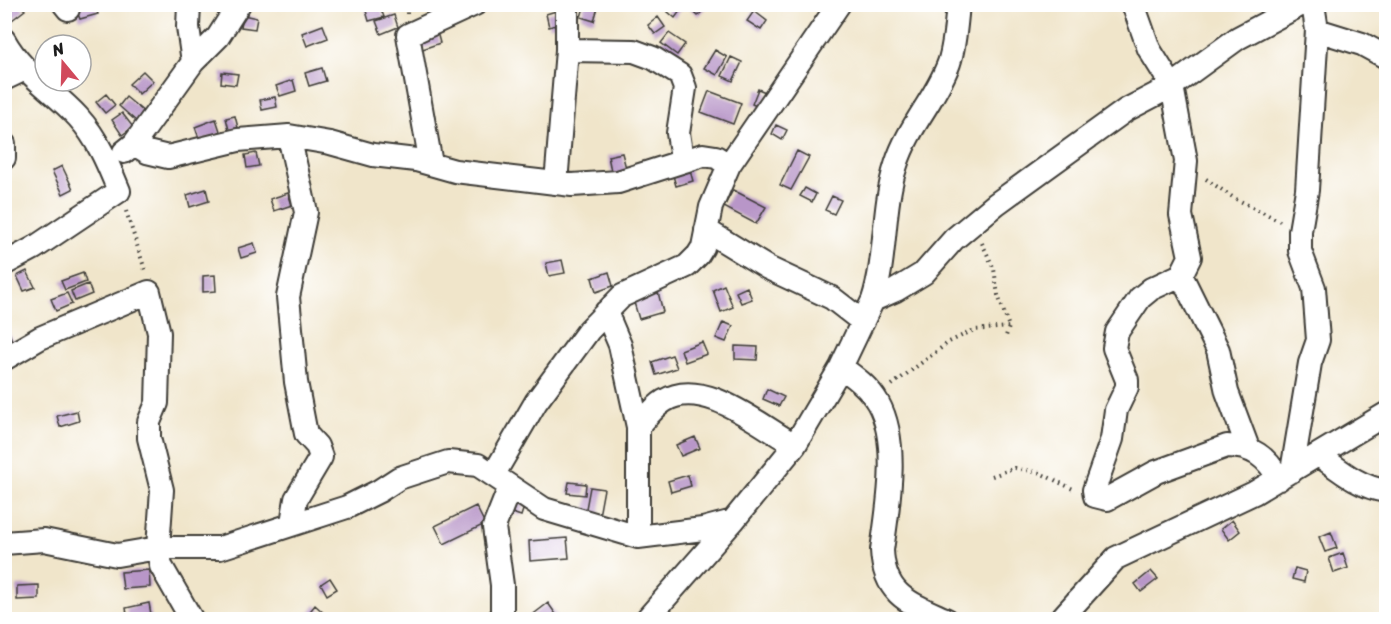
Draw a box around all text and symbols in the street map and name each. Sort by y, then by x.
north arrow [33,33,93,93]
text: N [47,33,69,65]

